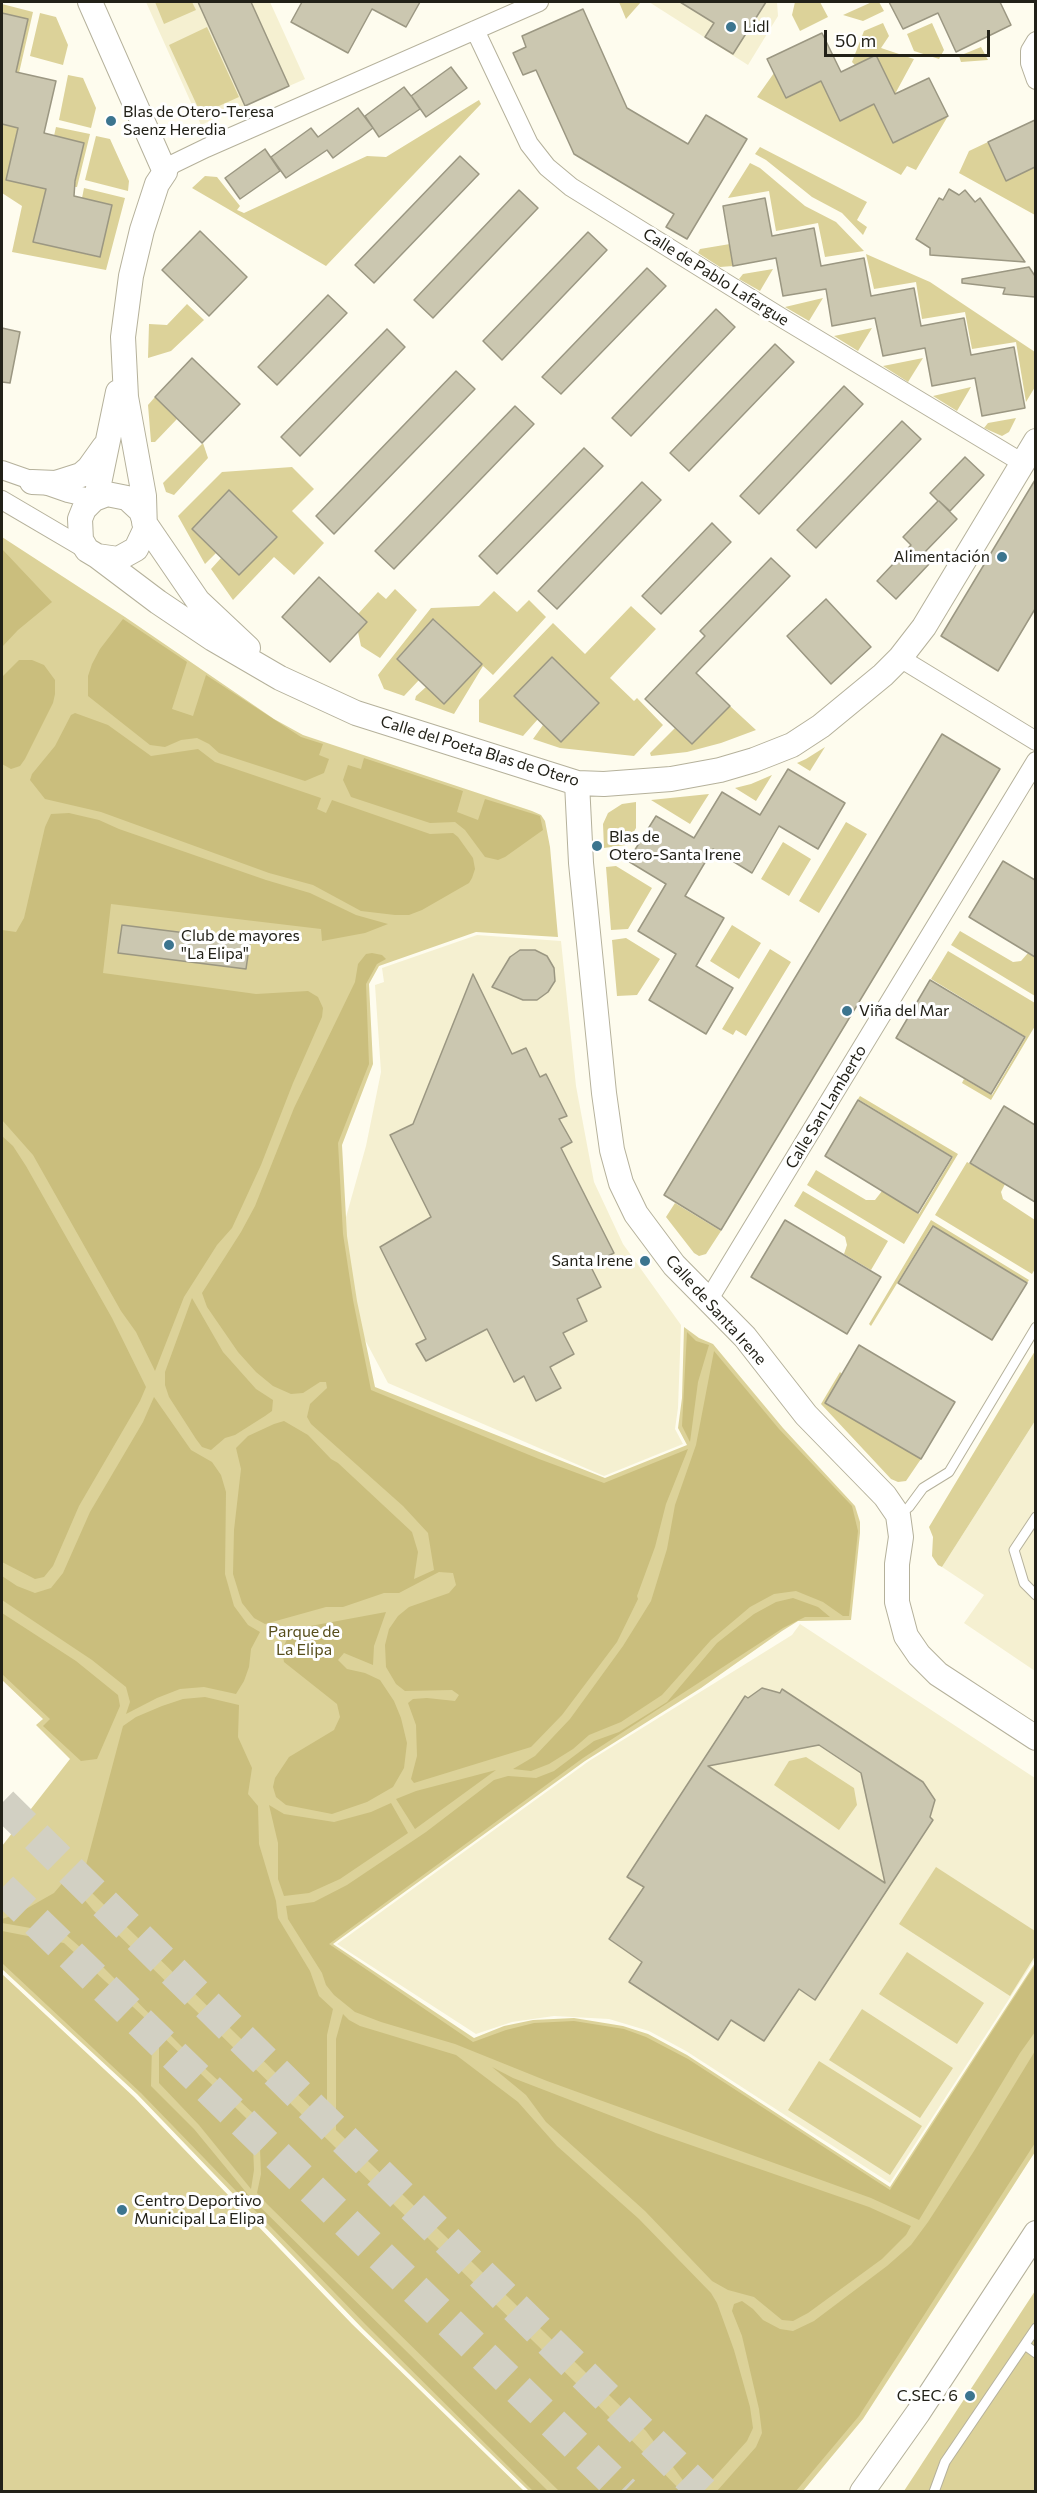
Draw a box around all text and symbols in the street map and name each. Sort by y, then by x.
place label: Lidl [743,17,770,37]
scale bar [827,18,994,56]
marker: Lidl [724,20,738,34]
text: 50 m [835,29,876,51]
place label: Blas de Otero-Teresa Saenz Heredia [123,102,274,140]
marker: Blas de Otero-Teresa Saenz Heredia [104,114,118,128]
street label: Calle de Pablo Lafargue [639,224,793,330]
place label: Alimentación [894,547,990,567]
marker: Alimentación [995,550,1009,564]
street label: Calle del Poeta Blas de Otero [378,712,582,790]
place label: Blas de Otero-Santa Irene [609,827,741,865]
marker: Blas de Otero-Santa Irene [590,839,604,853]
place label: Club de mayores "La Elipa" [181,926,300,964]
marker: Club de mayores "La Elipa" [162,938,176,952]
place label: Viña del Mar [859,1001,949,1021]
marker: Viña del Mar [840,1004,854,1018]
street label: Calle San Lamberto [782,1042,870,1172]
place label: Santa Irene [551,1251,633,1271]
street label: Calle de Santa Irene [662,1251,770,1369]
marker: Santa Irene [638,1254,652,1268]
park label: Parque de La Elipa [268,1622,340,1660]
place label: Centro Deportivo Municipal La Elipa [134,2191,265,2229]
marker: Centro Deportivo Municipal La Elipa [115,2203,129,2217]
place label: C.SEC. 6 [897,2386,958,2406]
marker: C.SEC. 6 [963,2389,977,2403]

